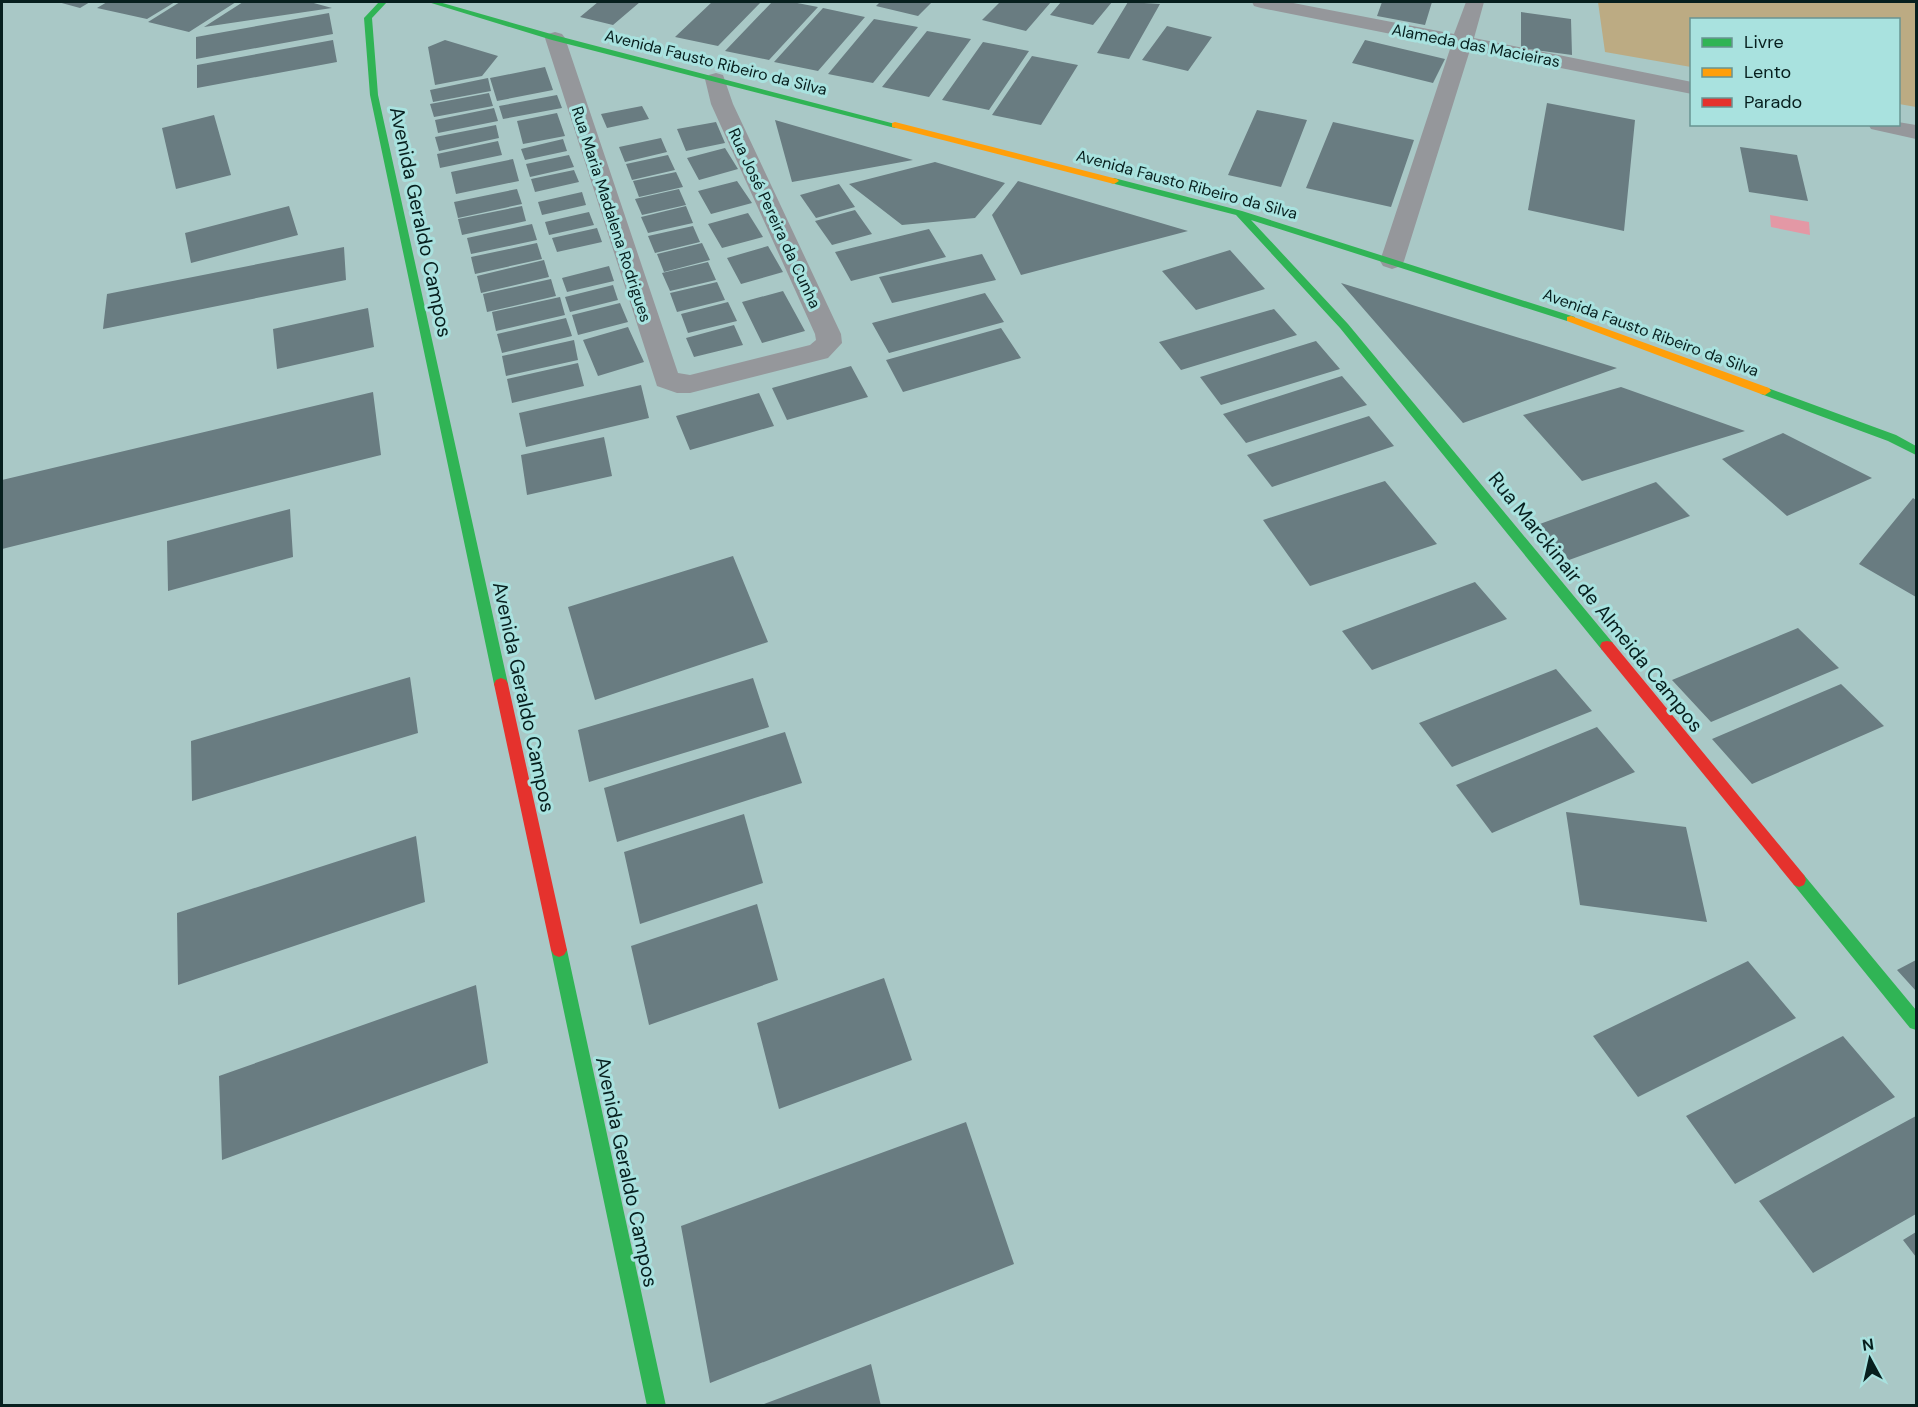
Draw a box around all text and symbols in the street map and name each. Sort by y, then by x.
legend [1690,18,1900,126]
street label: Alameda das Macieiras [1390,19,1562,72]
street label: Avenida Fausto Ribeiro da Silva [603,25,829,100]
text: Livre [1744,30,1784,54]
text: Lento [1744,60,1791,84]
text: Parado [1744,90,1802,114]
street label: Avenida Geraldo Campos [384,104,458,340]
street label: Rua Maria Madalena Rodrigues [567,104,656,325]
street label: Rua José Pereira da Cunha [723,125,826,312]
street label: Avenida Fausto Ribeiro da Silva [1074,145,1300,224]
street label: Avenida Fausto Ribeiro da Silva [1540,284,1762,381]
street label: Rua Marckinair de Almeida Campos [1483,467,1709,737]
street label: Avenida Geraldo Campos [487,579,561,815]
street label: Avenida Geraldo Campos [590,1054,664,1290]
north arrow [1840,1329,1900,1389]
text: N [1861,1333,1875,1356]

